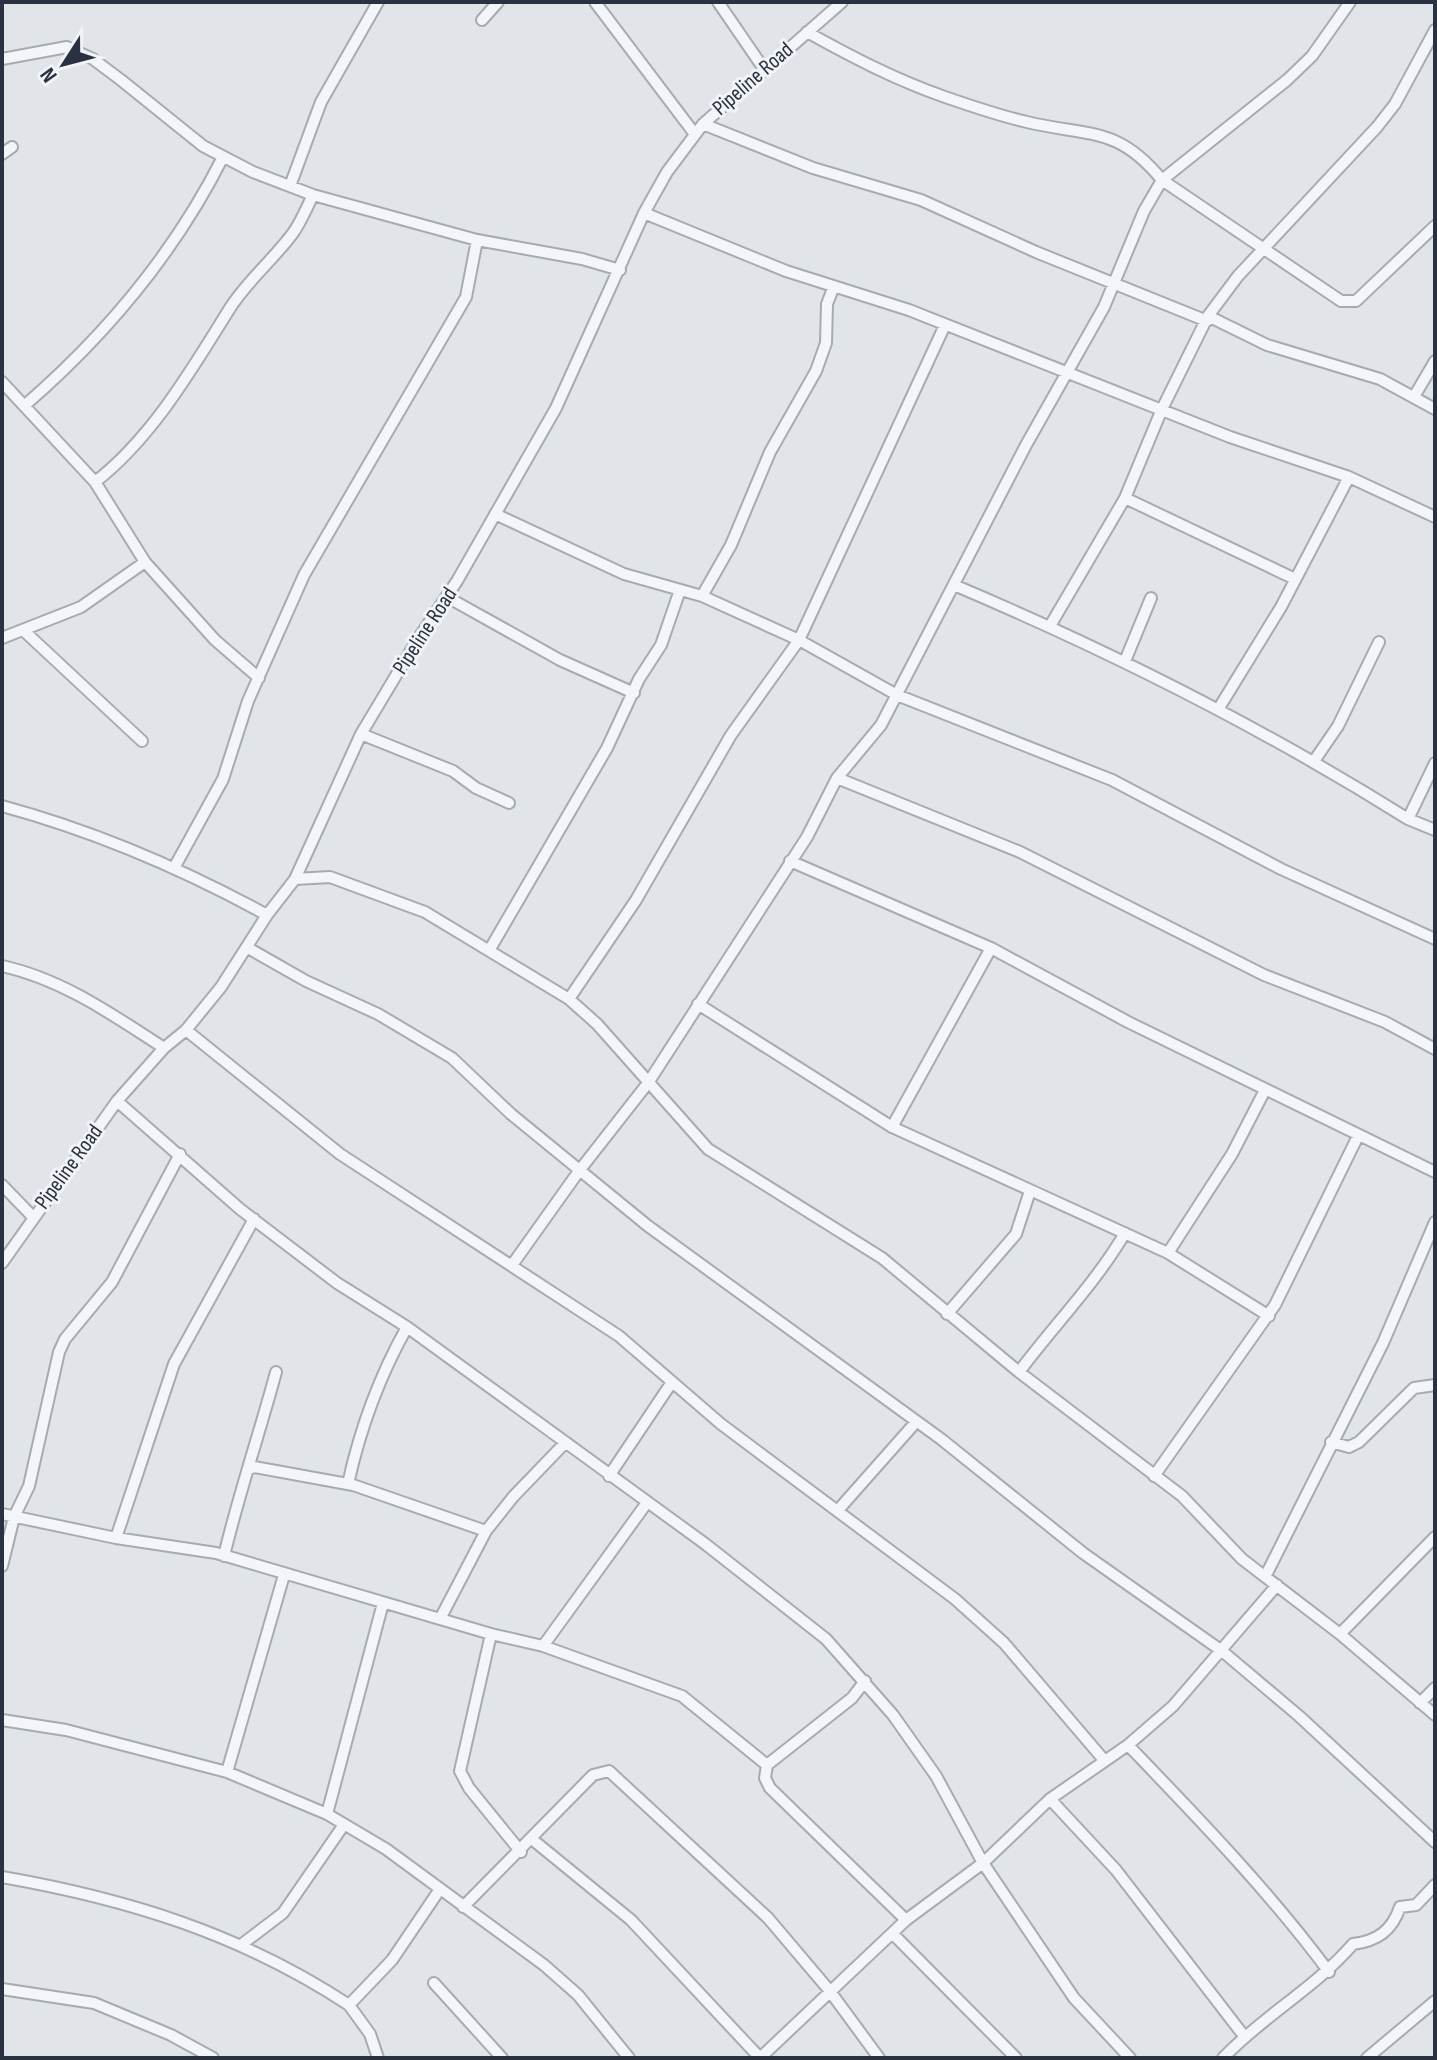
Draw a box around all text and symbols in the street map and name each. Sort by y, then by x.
north arrow [24,24,104,104]
street label: Pipeline Road [707,37,799,121]
text: N [35,62,63,88]
street label: Pipeline Road [387,582,463,680]
street label: Pipeline Road [29,1119,109,1215]

